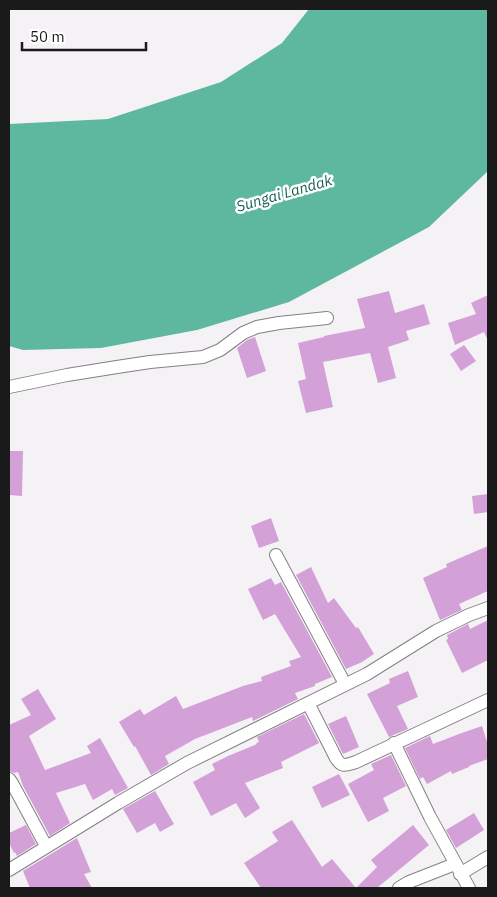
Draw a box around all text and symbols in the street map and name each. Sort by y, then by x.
scale bar [22,20,146,52]
text: 50 m [30,27,65,46]
water label: Sungai Landak [234,170,334,216]

